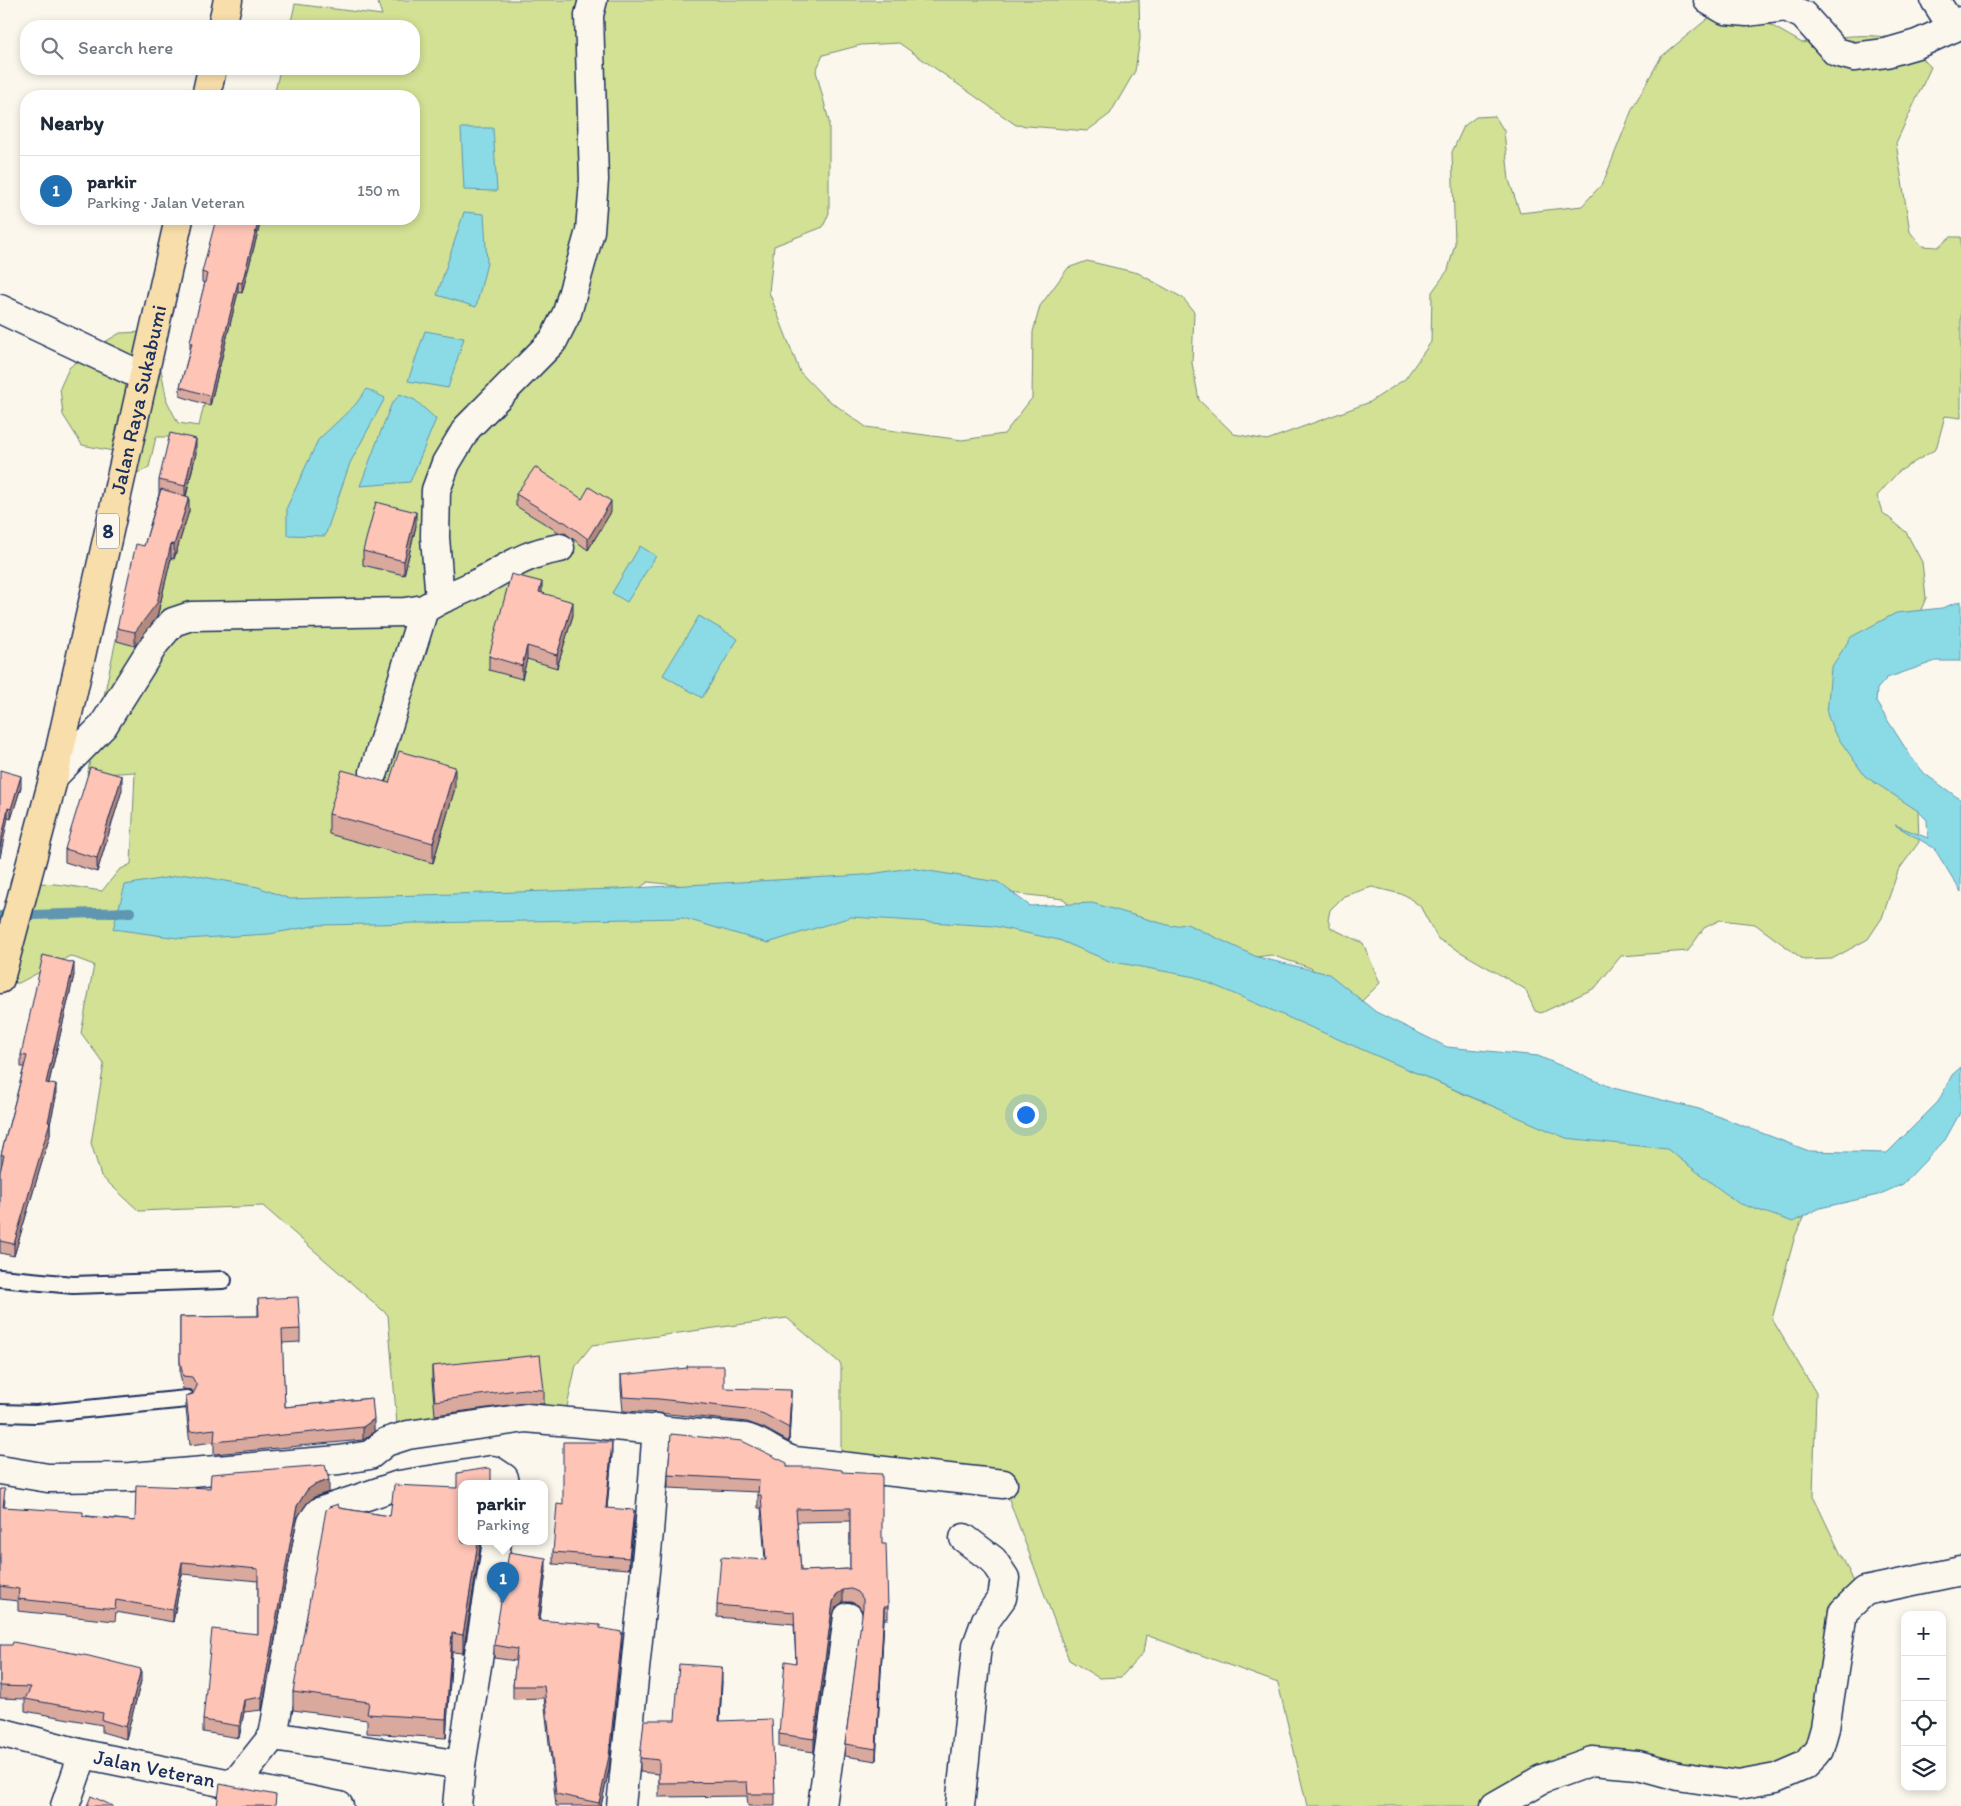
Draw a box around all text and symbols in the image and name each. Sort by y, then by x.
search box [20,20,420,75]
icon: search [38,34,66,62]
text: Search here [78,36,173,59]
text: Nearby [40,110,104,135]
text: parkir [87,170,136,193]
text: 1 [52,181,60,200]
text: 150 m [357,181,400,200]
text: Parking · Jalan Veteran [87,193,245,212]
street label: Jalan Raya Sukabumi [105,302,171,496]
road number: 8 [97,514,119,548]
your location [1013,1102,1039,1128]
popup [458,1480,548,1545]
text: parkir [477,1492,526,1515]
text: Parking [477,1515,529,1534]
pin: 1 [487,1562,519,1603]
map controls [1901,1611,1946,1791]
button: + [1901,1611,1946,1656]
button: − [1901,1656,1946,1701]
button: locate [1901,1701,1946,1746]
street label: Jalan Veteran [92,1744,218,1793]
button: layers [1901,1746,1946,1791]

